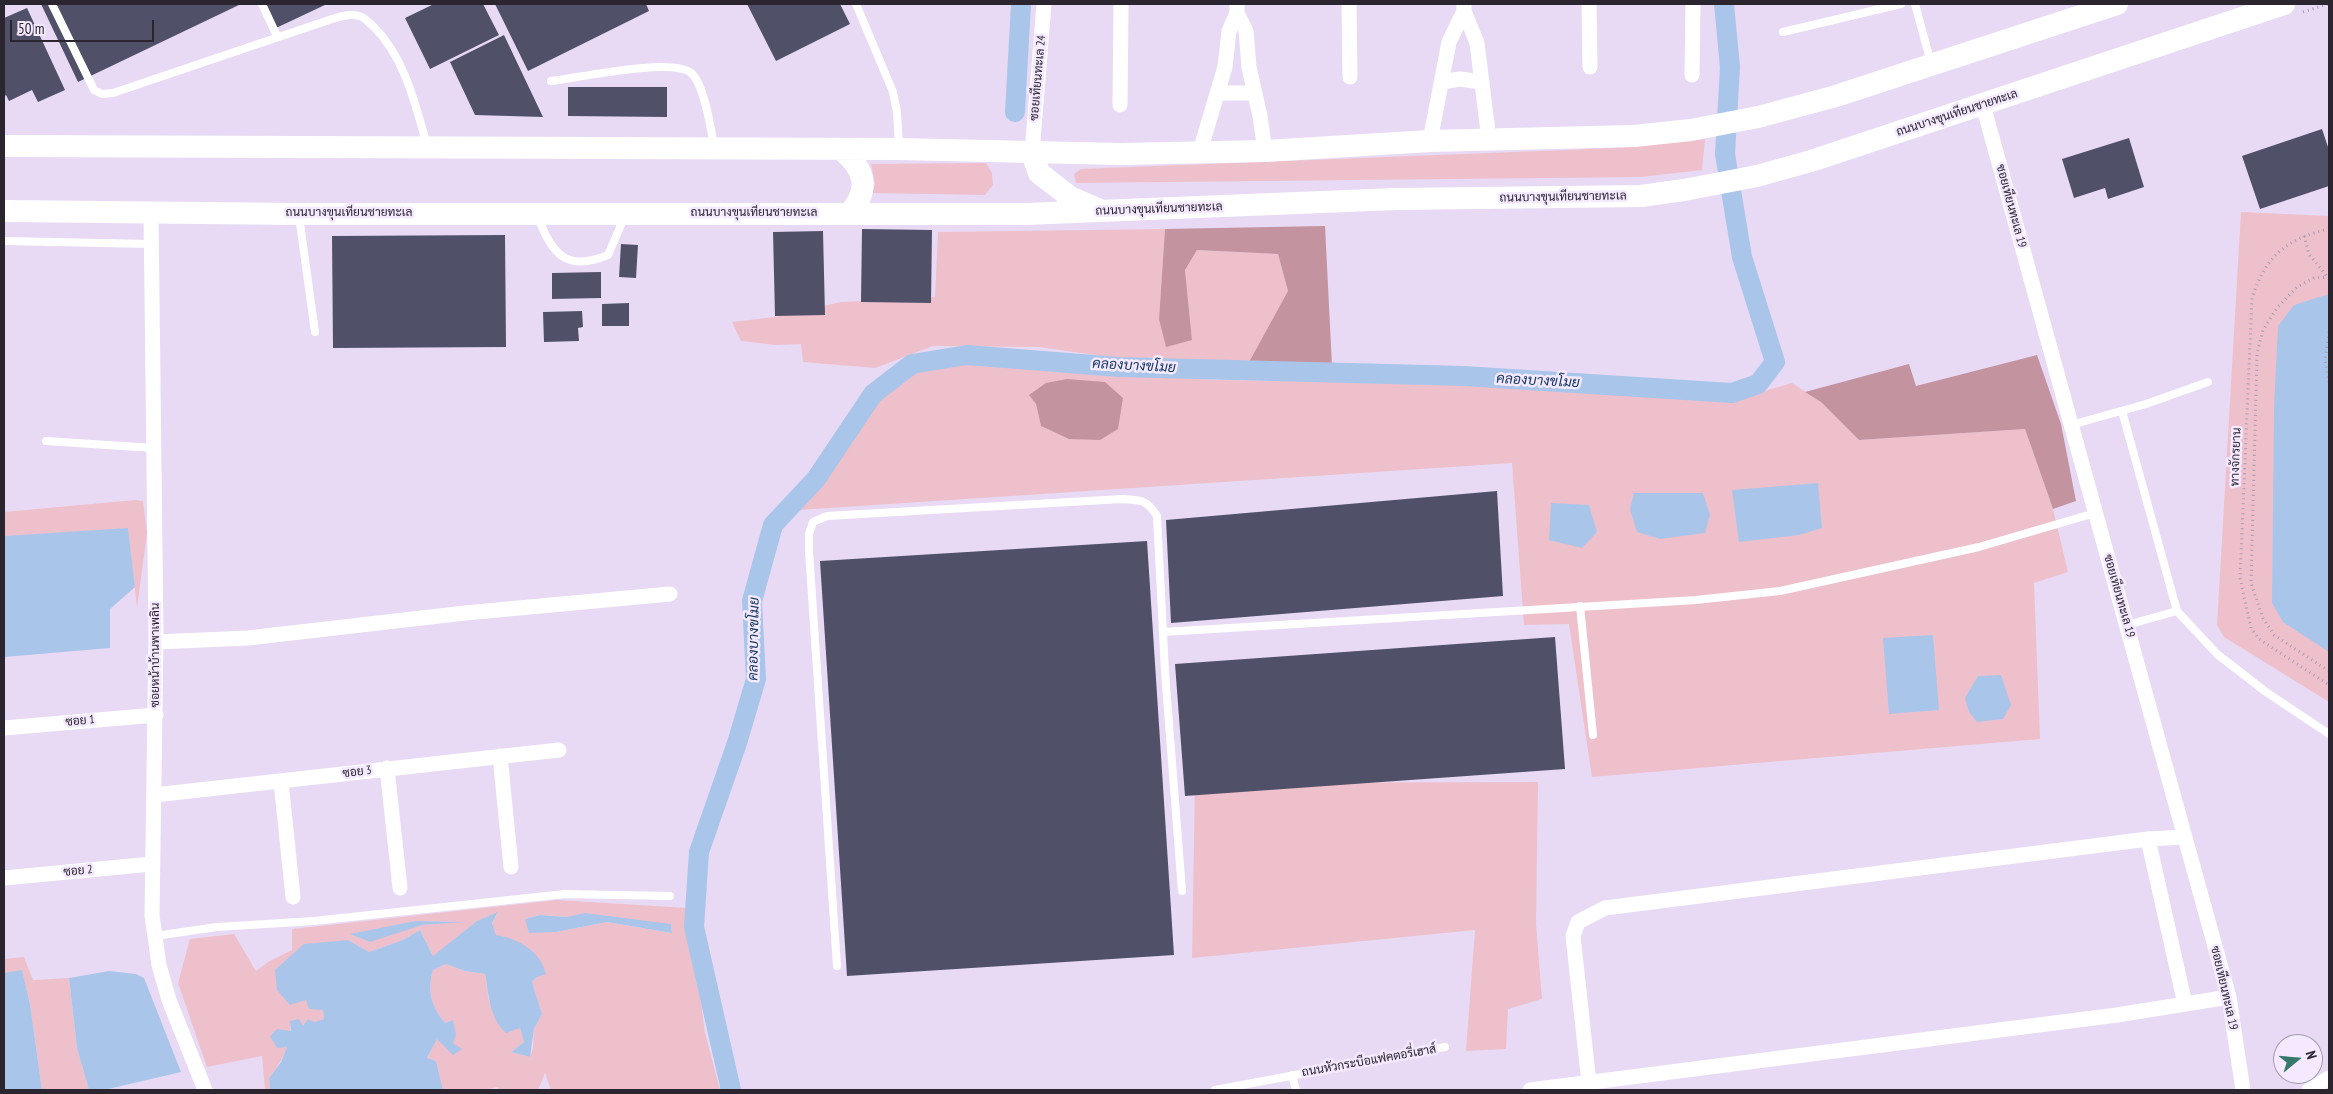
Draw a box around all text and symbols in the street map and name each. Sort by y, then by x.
scale bar [12,10,156,42]
text: 50 m [18,19,44,38]
street label: ซอยเทียนทะเล 24 [1027,35,1049,121]
street label: ถนนบางขุนเทียนชายทะเล [1894,87,2020,139]
street label: ซอยเทียนทะเล 19 [1993,163,2029,249]
street label: ถนนบางขุนเทียนชายทะเล [1499,189,1627,205]
street label: ถนนบางขุนเทียนชายทะเล [1095,200,1223,218]
street label: ถนนบางขุนเทียนชายทะเล [285,206,413,220]
street label: ถนนบางขุนเทียนชายทะเล [690,206,818,220]
water label: คลองบางขโมย [1092,355,1176,377]
water label: คลองบางขโมย [1496,370,1580,392]
street label: ทางจักรยาน [2228,427,2244,487]
street label: ซอยเทียนทะเล 19 [2100,553,2138,639]
water label: คลองบางขโมย [745,597,763,681]
street label: ซอยหน้าบ้านพาเพลิน [149,602,163,708]
street label: ซอย 1 [65,713,95,729]
street label: ซอย 3 [342,763,372,781]
street label: ซอย 2 [63,863,93,879]
street label: ซอยเทียนทะเล 19 [2207,945,2241,1031]
north arrow [2273,1034,2323,1084]
street label: ถนนหัวกระบือแฟคตอรี่เฮาส์ [1301,1042,1437,1080]
text: N [2302,1049,2321,1061]

